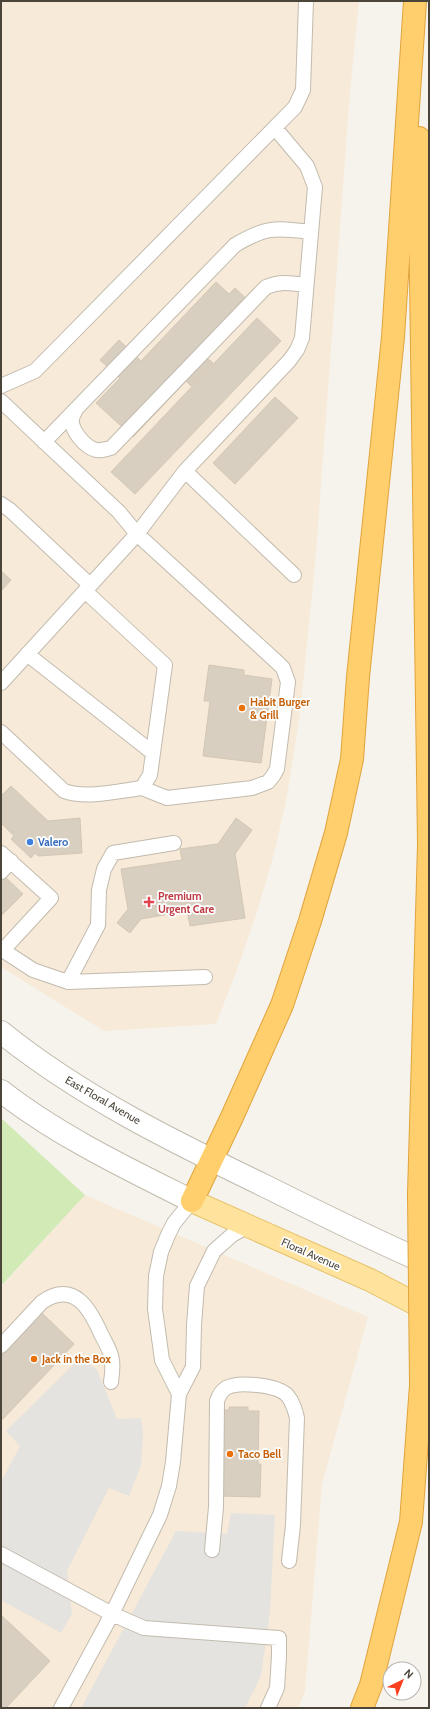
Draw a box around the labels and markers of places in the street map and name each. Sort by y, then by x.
place label: Habit Burger & Grill [250,695,310,722]
marker: Habit Burger & Grill [237,703,247,713]
place label: Valero [38,835,68,849]
marker: Valero [25,837,35,847]
place label: Premium Urgent Care [158,889,214,916]
marker: Premium Urgent Care [143,896,155,908]
place label: Jack in the Box [41,1352,111,1366]
marker: Jack in the Box [29,1354,39,1364]
place label: Taco Bell [238,1447,281,1461]
marker: Taco Bell [225,1449,235,1459]

